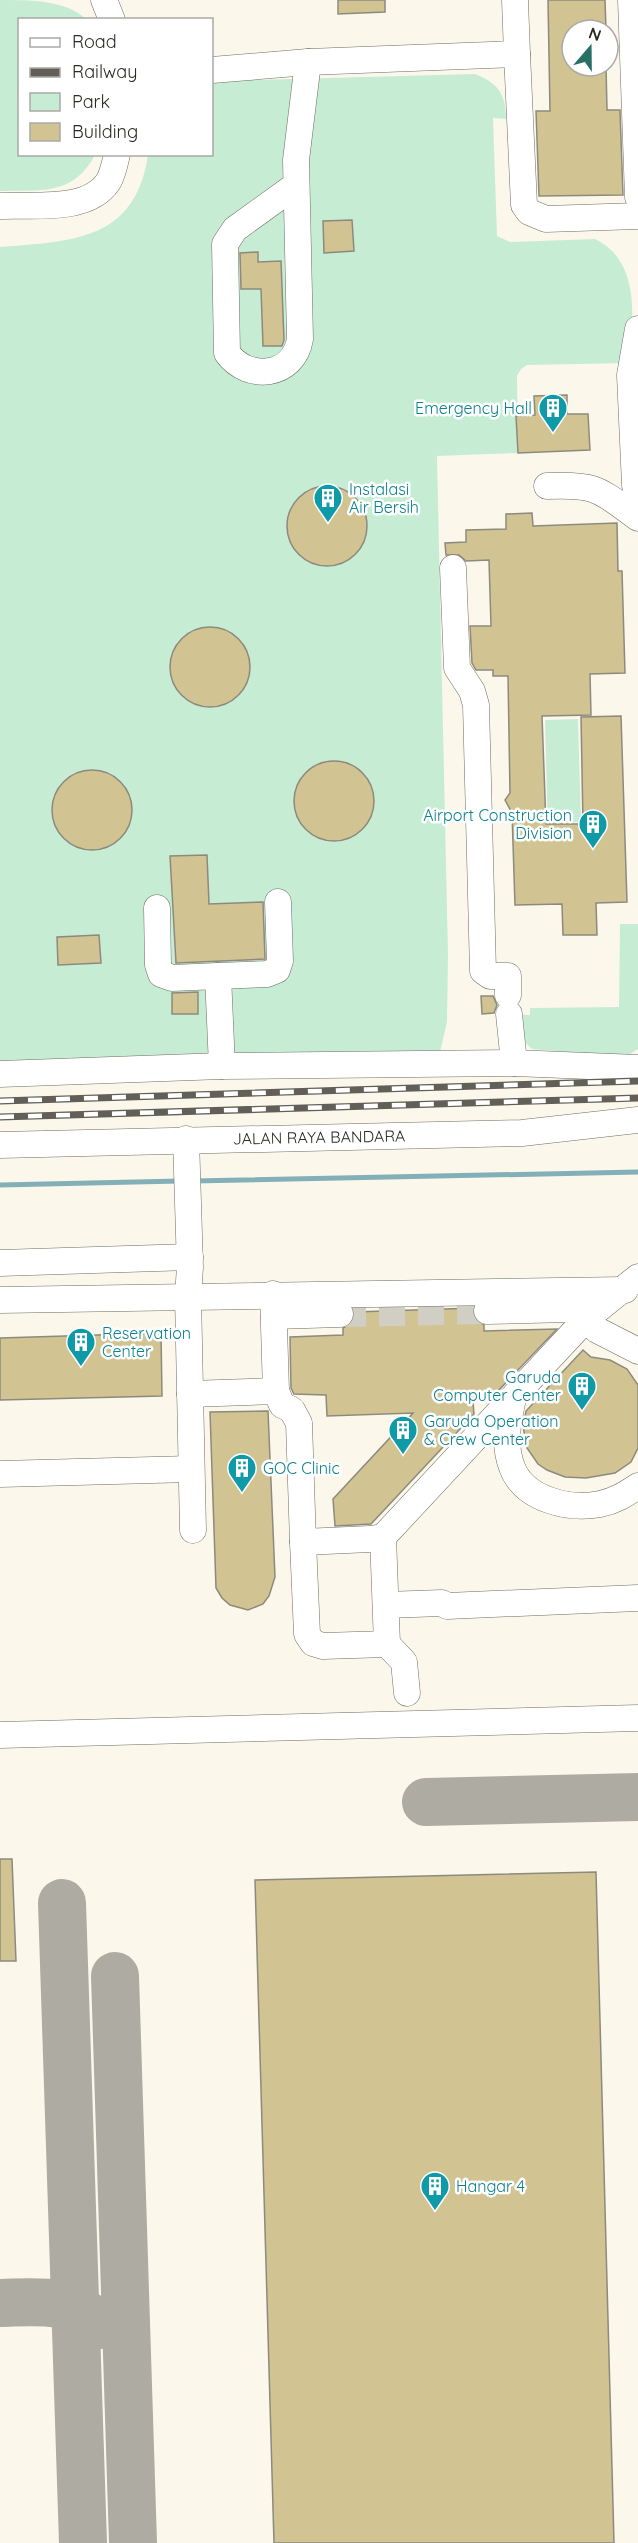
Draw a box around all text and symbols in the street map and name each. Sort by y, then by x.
legend [18,18,213,156]
north arrow [560,18,620,78]
text: N [586,22,604,45]
text: Road [72,30,117,53]
text: Railway [72,60,138,83]
text: Park [72,90,110,113]
text: Building [72,120,138,143]
building icon: Emergency Hall [537,392,569,434]
place label: Emergency Hall [415,398,532,418]
place label: Instalasi Air Bersih [349,479,419,517]
building icon: Instalasi Air Bersih [312,482,344,524]
place label: Airport Construction Division [423,805,572,843]
building icon: Airport Construction Division [577,808,609,850]
street label: JALAN RAYA BANDARA [232,1125,406,1149]
place label: Reservation Center [102,1323,191,1361]
building icon: Reservation Center [65,1326,97,1368]
place label: Garuda Computer Center [433,1367,561,1405]
building icon: Garuda Computer Center [566,1370,598,1412]
place label: Garuda Operation & Crew Center [424,1411,558,1449]
building icon: Garuda Operation & Crew Center [387,1414,419,1456]
building icon: GOC Clinic [226,1452,258,1494]
place label: GOC Clinic [263,1458,340,1478]
building icon: Hangar 4 [419,2170,451,2212]
place label: Hangar 4 [456,2176,525,2196]

